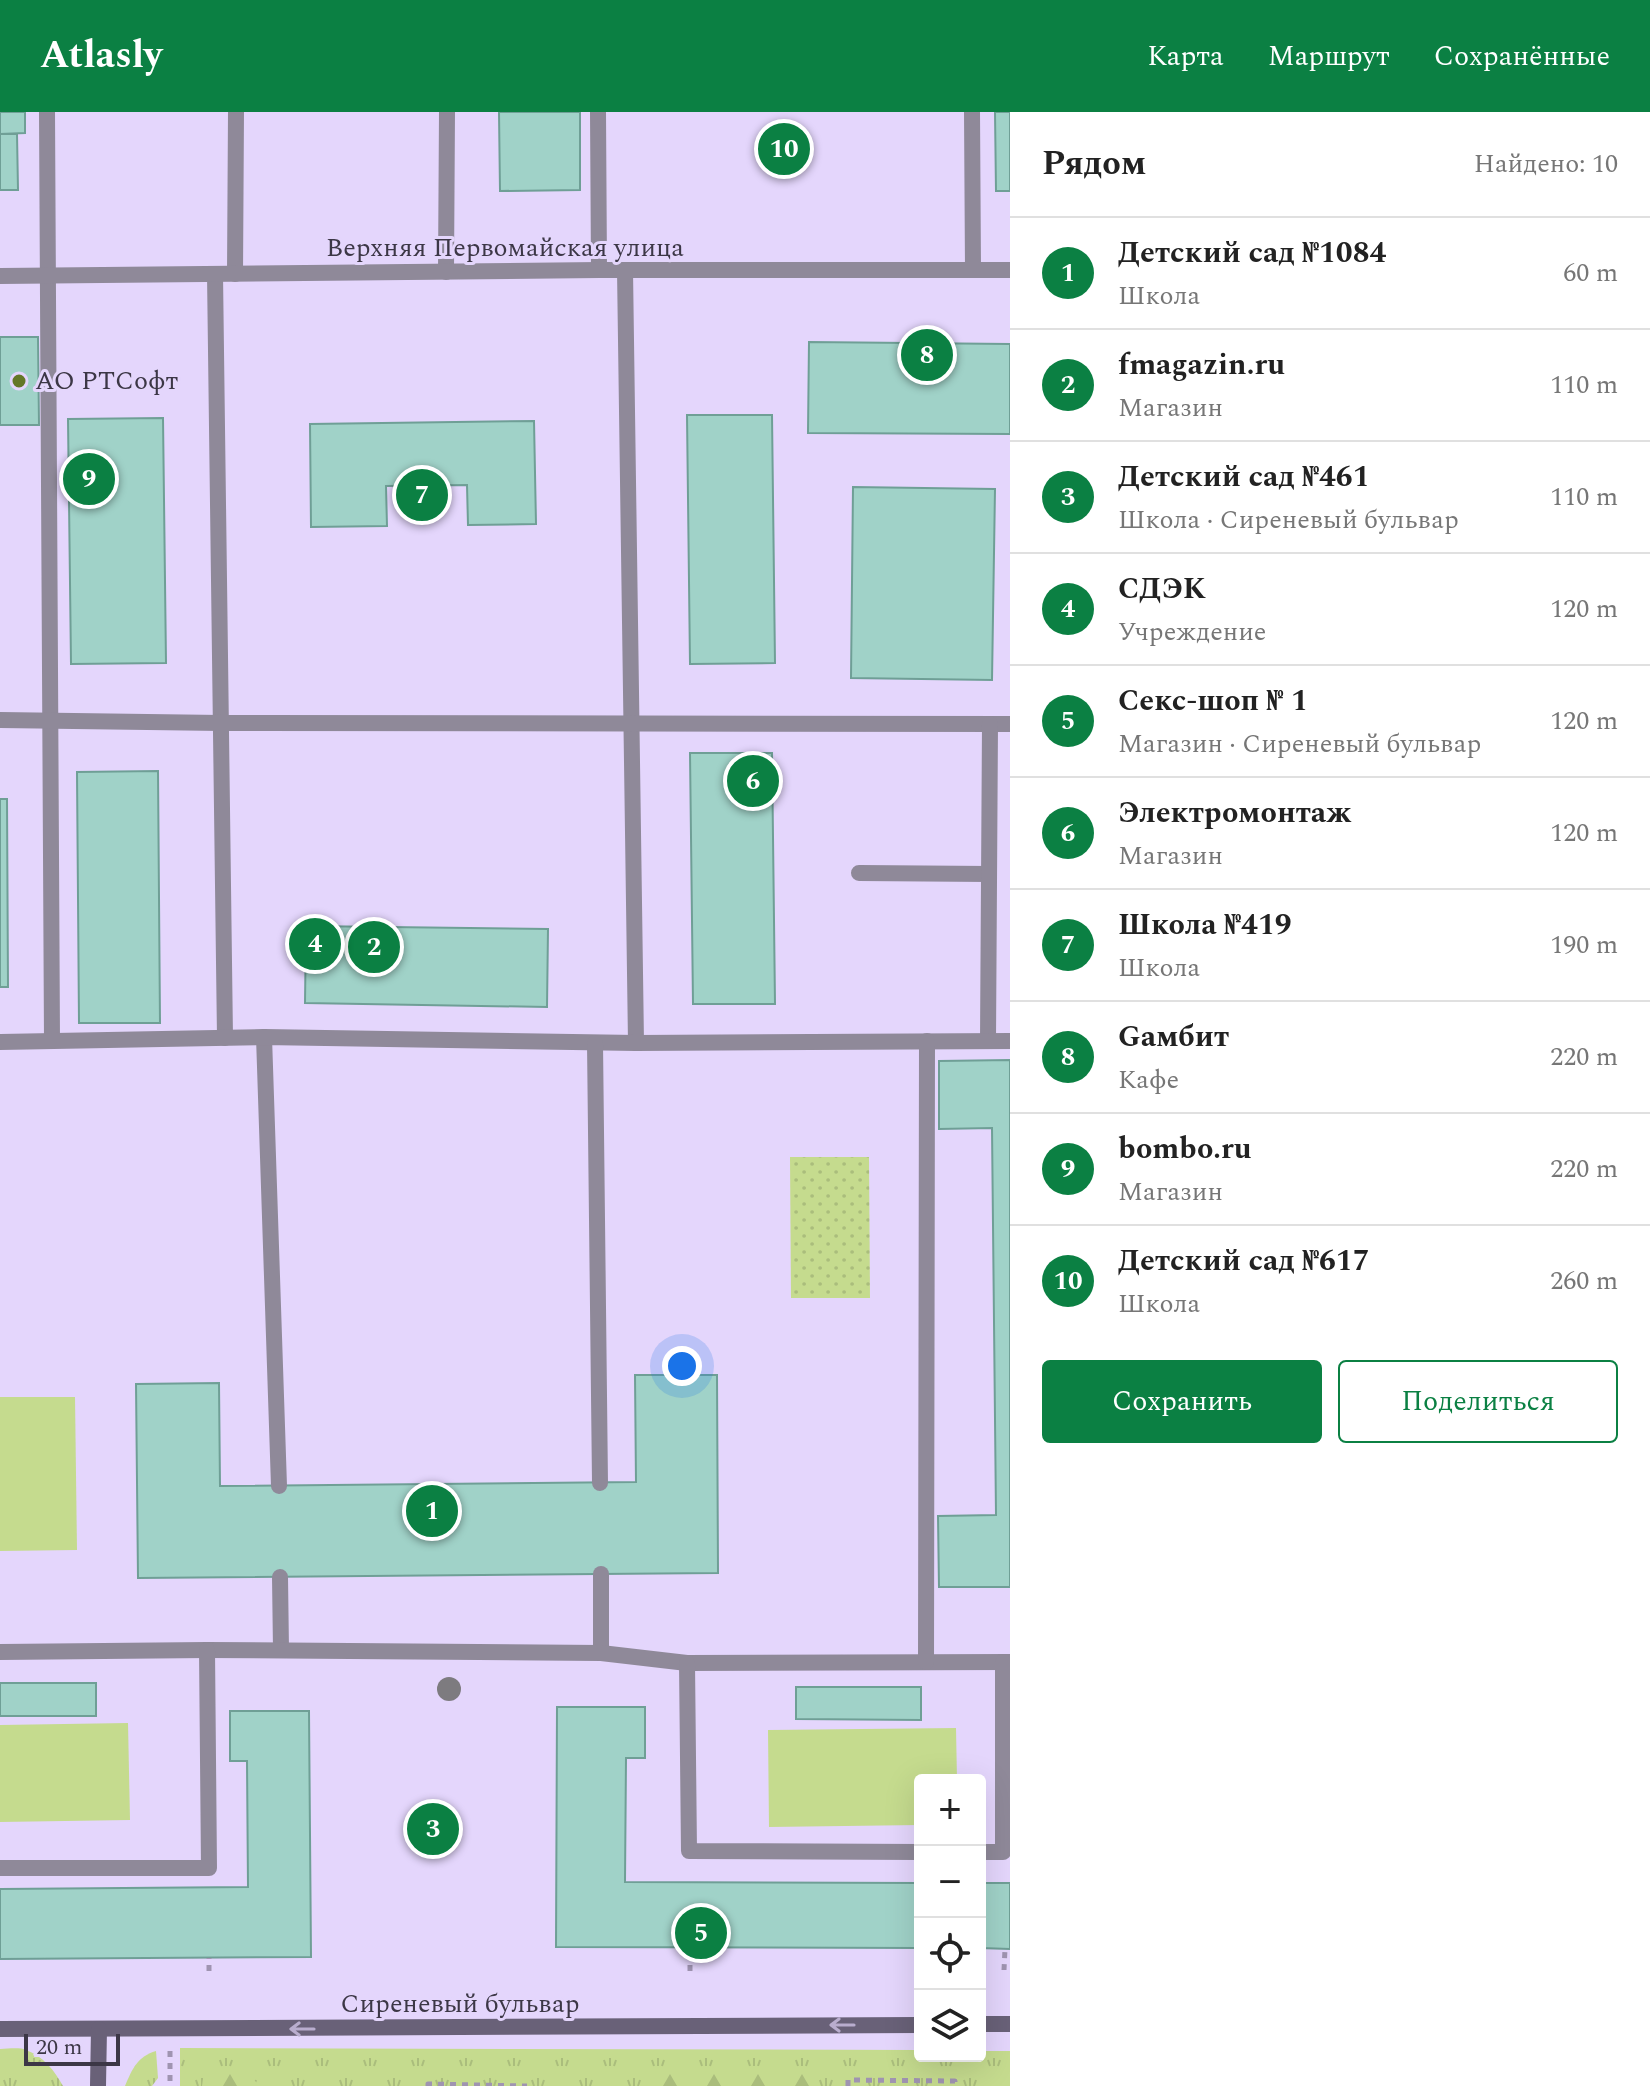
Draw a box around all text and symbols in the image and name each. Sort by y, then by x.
text: Atlasly [40,27,162,85]
text: Карта [1147,35,1224,78]
text: Маршрут [1268,35,1390,78]
text: Сохранённые [1434,35,1610,78]
pin: 10 [758,119,810,179]
text: Рядом [1042,138,1146,190]
text: Найдено: 10 [1474,144,1618,184]
street label: Верхняя Первомайская улица [326,228,684,268]
text: Детский сад №1084 [1118,230,1386,276]
text: 1 [1061,253,1075,293]
text: 60 m [1563,253,1618,293]
text: Школа [1118,276,1200,316]
pin: 8 [901,325,953,385]
text: fmagazin.ru [1118,342,1285,388]
place label: АО РТСофт [35,361,179,401]
text: 2 [1061,365,1075,405]
text: 110 m [1550,365,1618,405]
marker: АО РТСофт [10,372,28,390]
text: Магазин [1118,388,1223,428]
pin: 9 [63,449,115,509]
text: Детский сад №461 [1118,454,1369,500]
pin: 7 [396,465,448,525]
text: 3 [1061,477,1075,517]
text: 110 m [1550,477,1618,517]
text: Школа · Сиреневый бульвар [1118,500,1459,540]
text: СДЭК [1118,566,1206,612]
text: 4 [1061,589,1075,629]
text: 120 m [1550,589,1618,629]
text: Учреждение [1118,612,1266,652]
text: Секс-шоп № 1 [1118,678,1308,724]
text: 5 [1061,701,1075,741]
text: 120 m [1550,701,1618,741]
text: Магазин · Сиреневый бульвар [1118,724,1481,764]
pin: 6 [727,751,779,811]
text: Электромонтаж [1118,790,1351,836]
text: 6 [1061,813,1075,853]
text: 120 m [1550,813,1618,853]
text: Магазин [1118,836,1223,876]
text: Школа №419 [1118,902,1292,948]
pin: 4 [289,914,341,974]
pin: 2 [348,917,400,977]
text: 7 [1061,925,1075,965]
text: 190 m [1550,925,1618,965]
text: Школа [1118,948,1200,988]
text: Gамбит [1118,1014,1229,1060]
text: 8 [1061,1037,1075,1077]
text: 220 m [1550,1037,1618,1077]
text: Кафе [1118,1060,1179,1100]
text: bombo.ru [1118,1126,1252,1172]
text: 9 [1061,1149,1075,1189]
text: 220 m [1550,1149,1618,1189]
text: Магазин [1118,1172,1223,1212]
text: Детский сад №617 [1118,1238,1369,1284]
text: 10 [1053,1261,1083,1301]
text: 260 m [1550,1261,1618,1301]
text: Школа [1118,1284,1200,1324]
your location [662,1346,702,1386]
button: Сохранить [1042,1360,1322,1443]
button: Поделиться [1338,1360,1618,1443]
pin: 1 [406,1481,458,1541]
map controls [914,1774,986,2062]
button: + [914,1774,986,1846]
pin: 3 [407,1799,459,1859]
button: − [914,1846,986,1918]
pin: 5 [675,1903,727,1963]
button: locate [914,1918,986,1990]
street label: Сиреневый бульвар [341,1984,580,2024]
button: layers [914,1990,986,2062]
one-way arrow [829,2017,856,2033]
one-way arrow [289,2021,316,2037]
scale bar [24,2030,120,2066]
text: 20 m [36,2031,82,2064]

